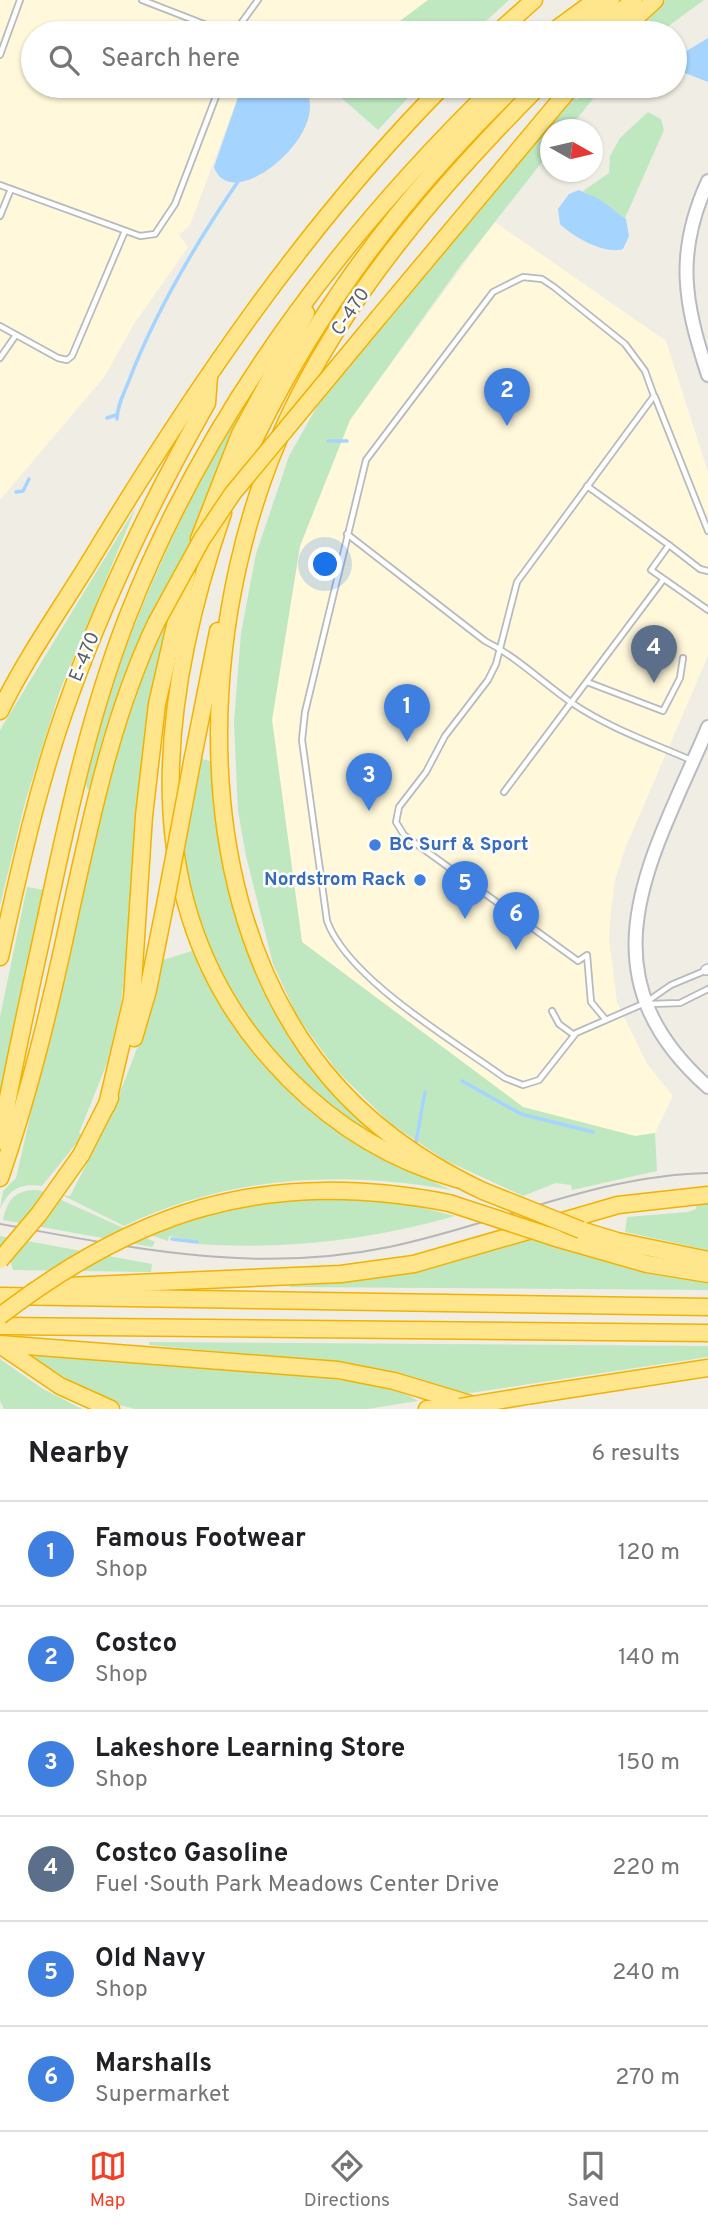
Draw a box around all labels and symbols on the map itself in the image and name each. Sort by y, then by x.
north arrow [540,119,603,182]
street label: C-470 [326,283,376,341]
pin: 2 [484,368,530,426]
your location [308,547,342,581]
pin: 4 [631,625,677,683]
street label: E-470 [64,629,106,685]
pin: 1 [384,684,430,742]
pin: 3 [346,753,392,811]
place label: BC Surf & Sport [389,833,528,857]
marker: BC Surf & Sport [367,837,383,853]
pin: 5 [442,861,488,919]
place label: Nordstrom Rack [264,868,406,892]
marker: Nordstrom Rack [412,872,428,888]
pin: 6 [493,892,539,950]

